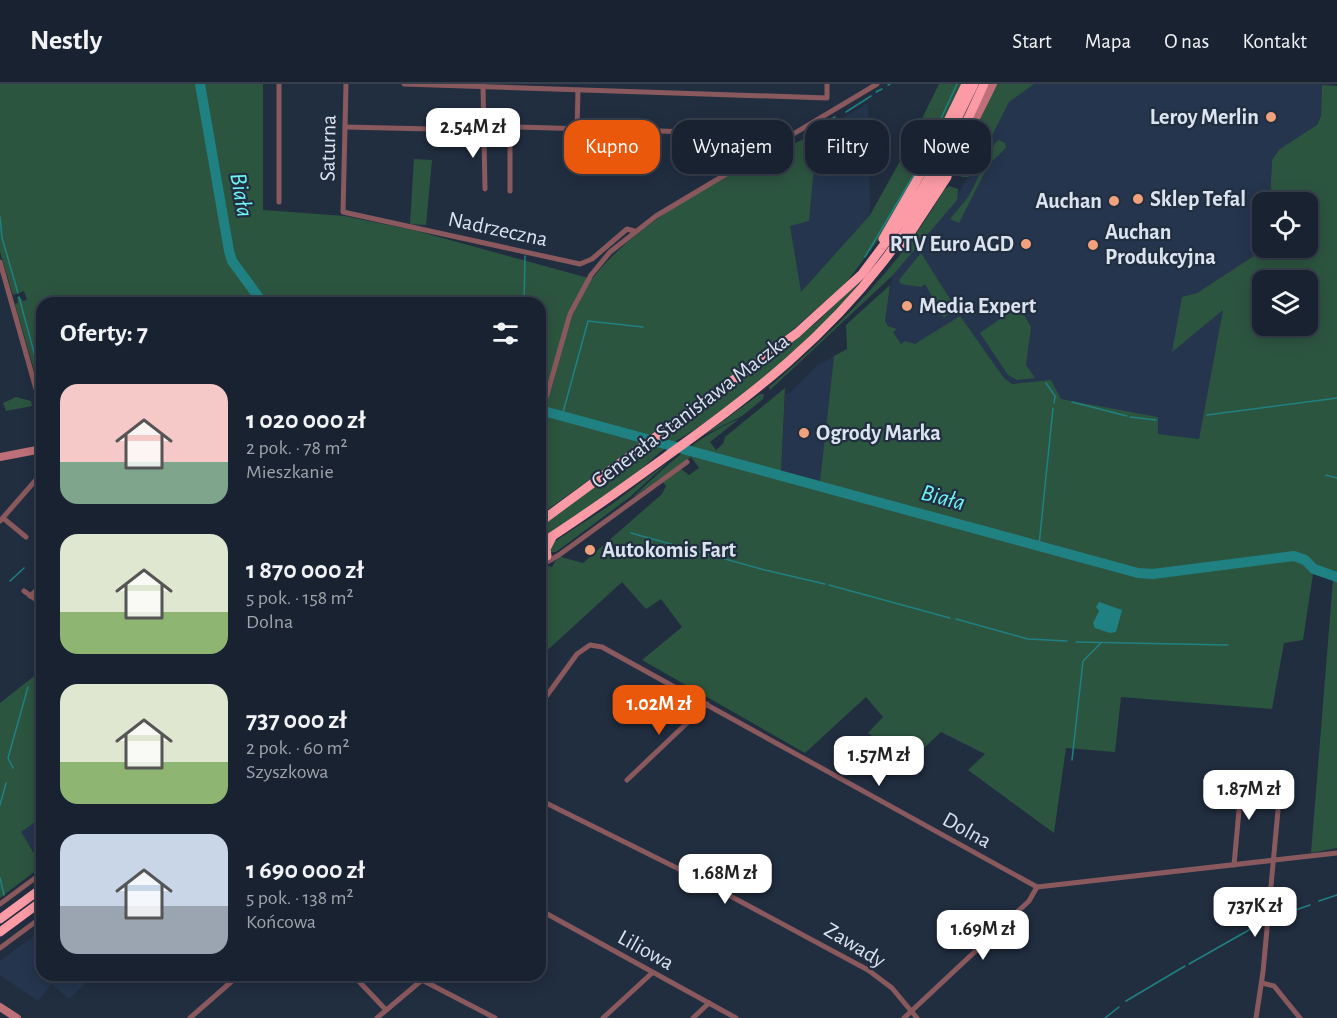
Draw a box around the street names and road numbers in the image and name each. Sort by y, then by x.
street label: Saturna [316,114,340,182]
street label: Nadrzeczna [446,208,550,250]
street label: Generała Stanisława Maczka [587,330,793,492]
street label: Dolna [939,808,995,852]
street label: Zawady [821,918,890,972]
street label: Liliowa [614,926,678,974]

